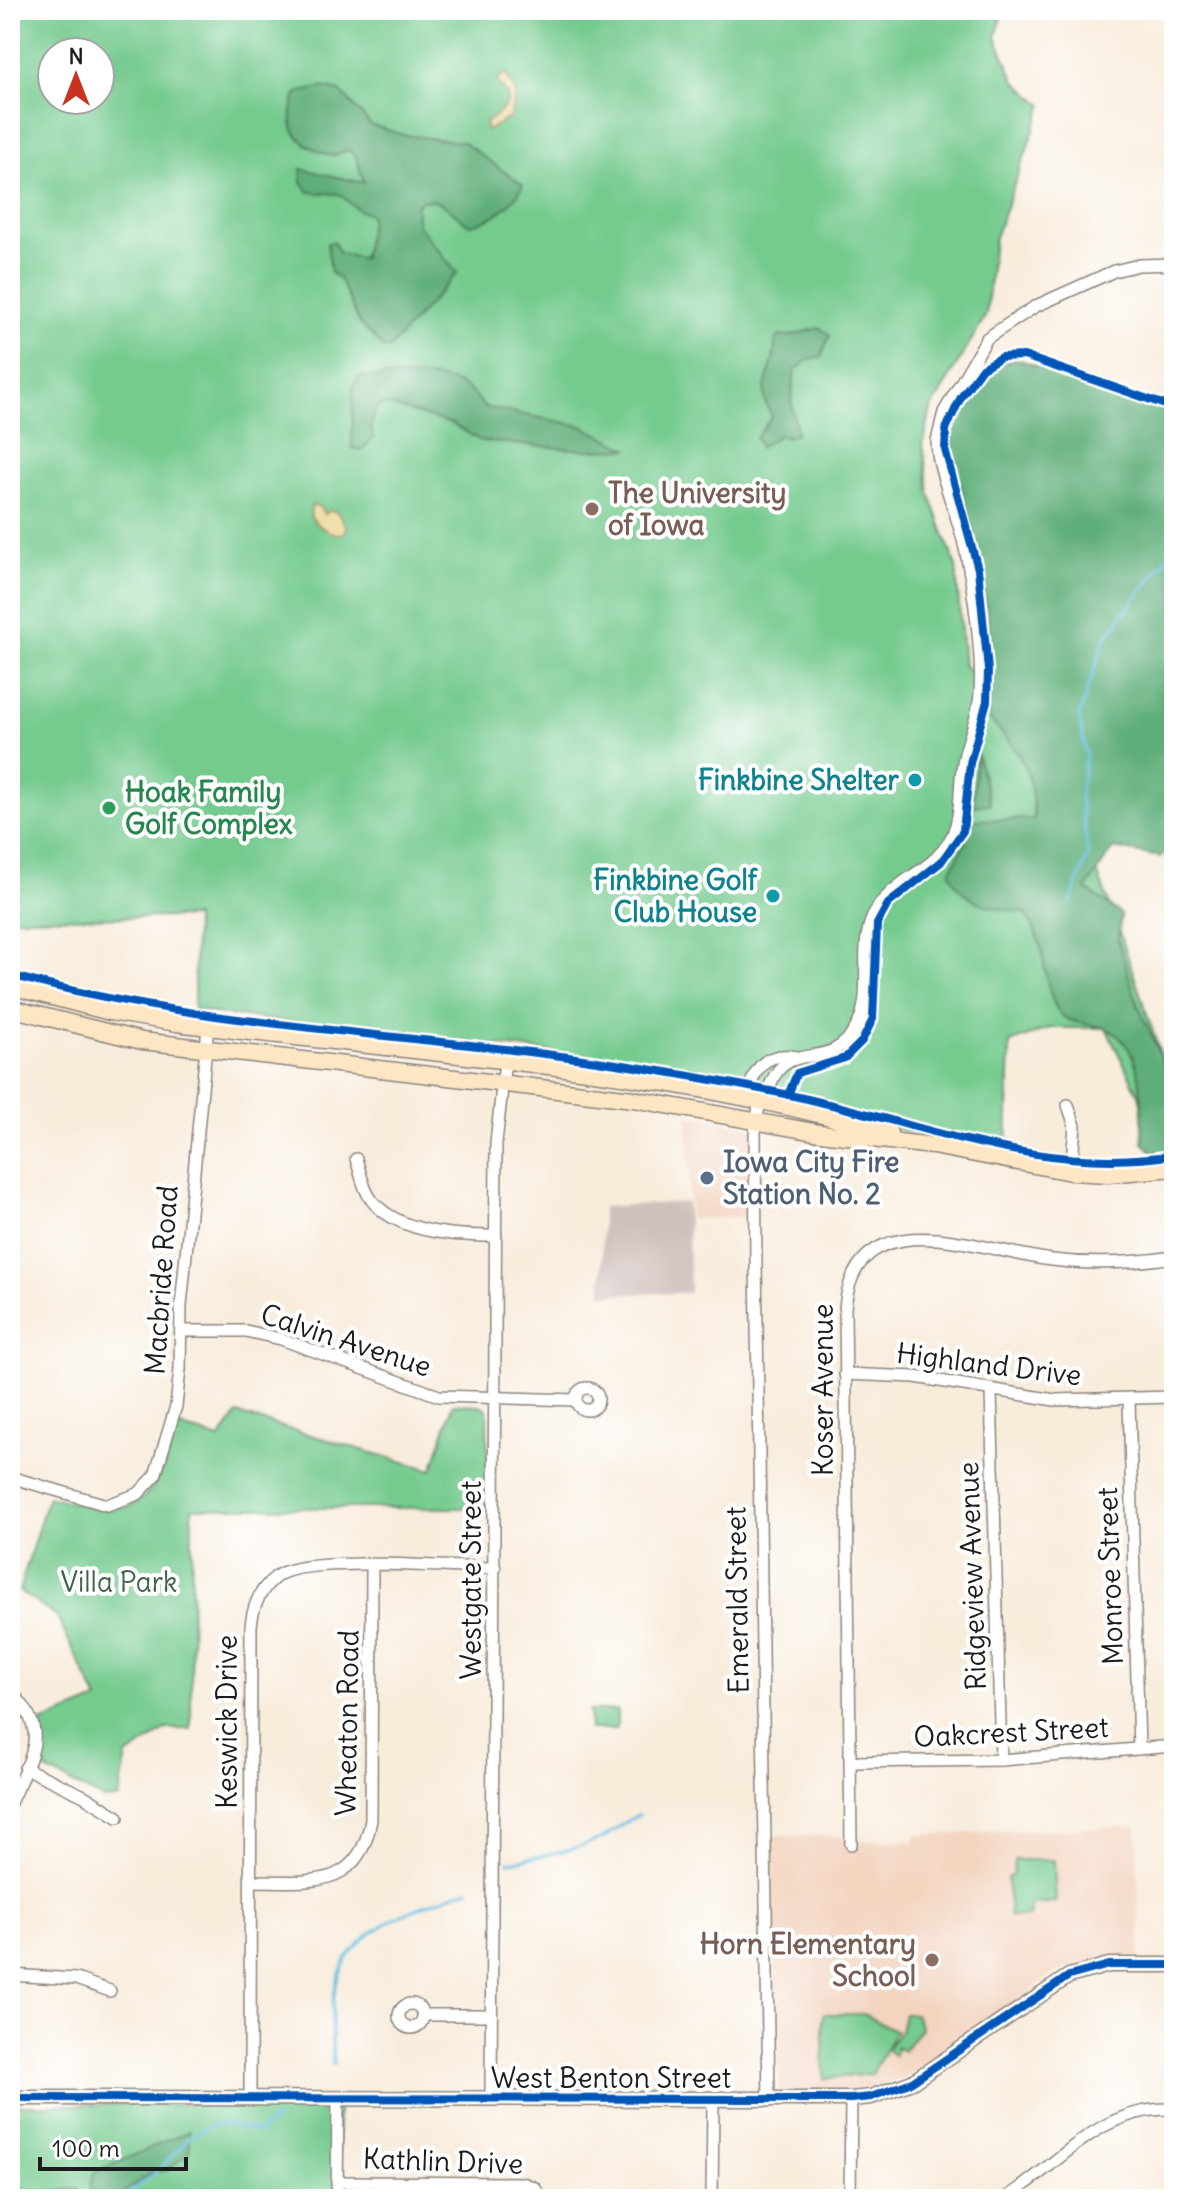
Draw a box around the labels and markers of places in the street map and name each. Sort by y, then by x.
place label: The University of Iowa [608,475,786,543]
marker: The University of Iowa [583,500,601,518]
place label: Finkbine Shelter [698,762,900,798]
marker: Finkbine Shelter [906,771,924,789]
place label: Hoak Family Golf Complex [125,774,293,842]
marker: Hoak Family Golf Complex [100,799,118,817]
place label: Finkbine Golf Club House [593,862,758,930]
marker: Finkbine Golf Club House [764,887,782,905]
place label: Iowa City Fire Station No. 2 [723,1144,899,1212]
marker: Iowa City Fire Station No. 2 [698,1169,716,1187]
place label: Horn Elementary School [700,1926,916,1994]
marker: Horn Elementary School [923,1951,941,1969]

